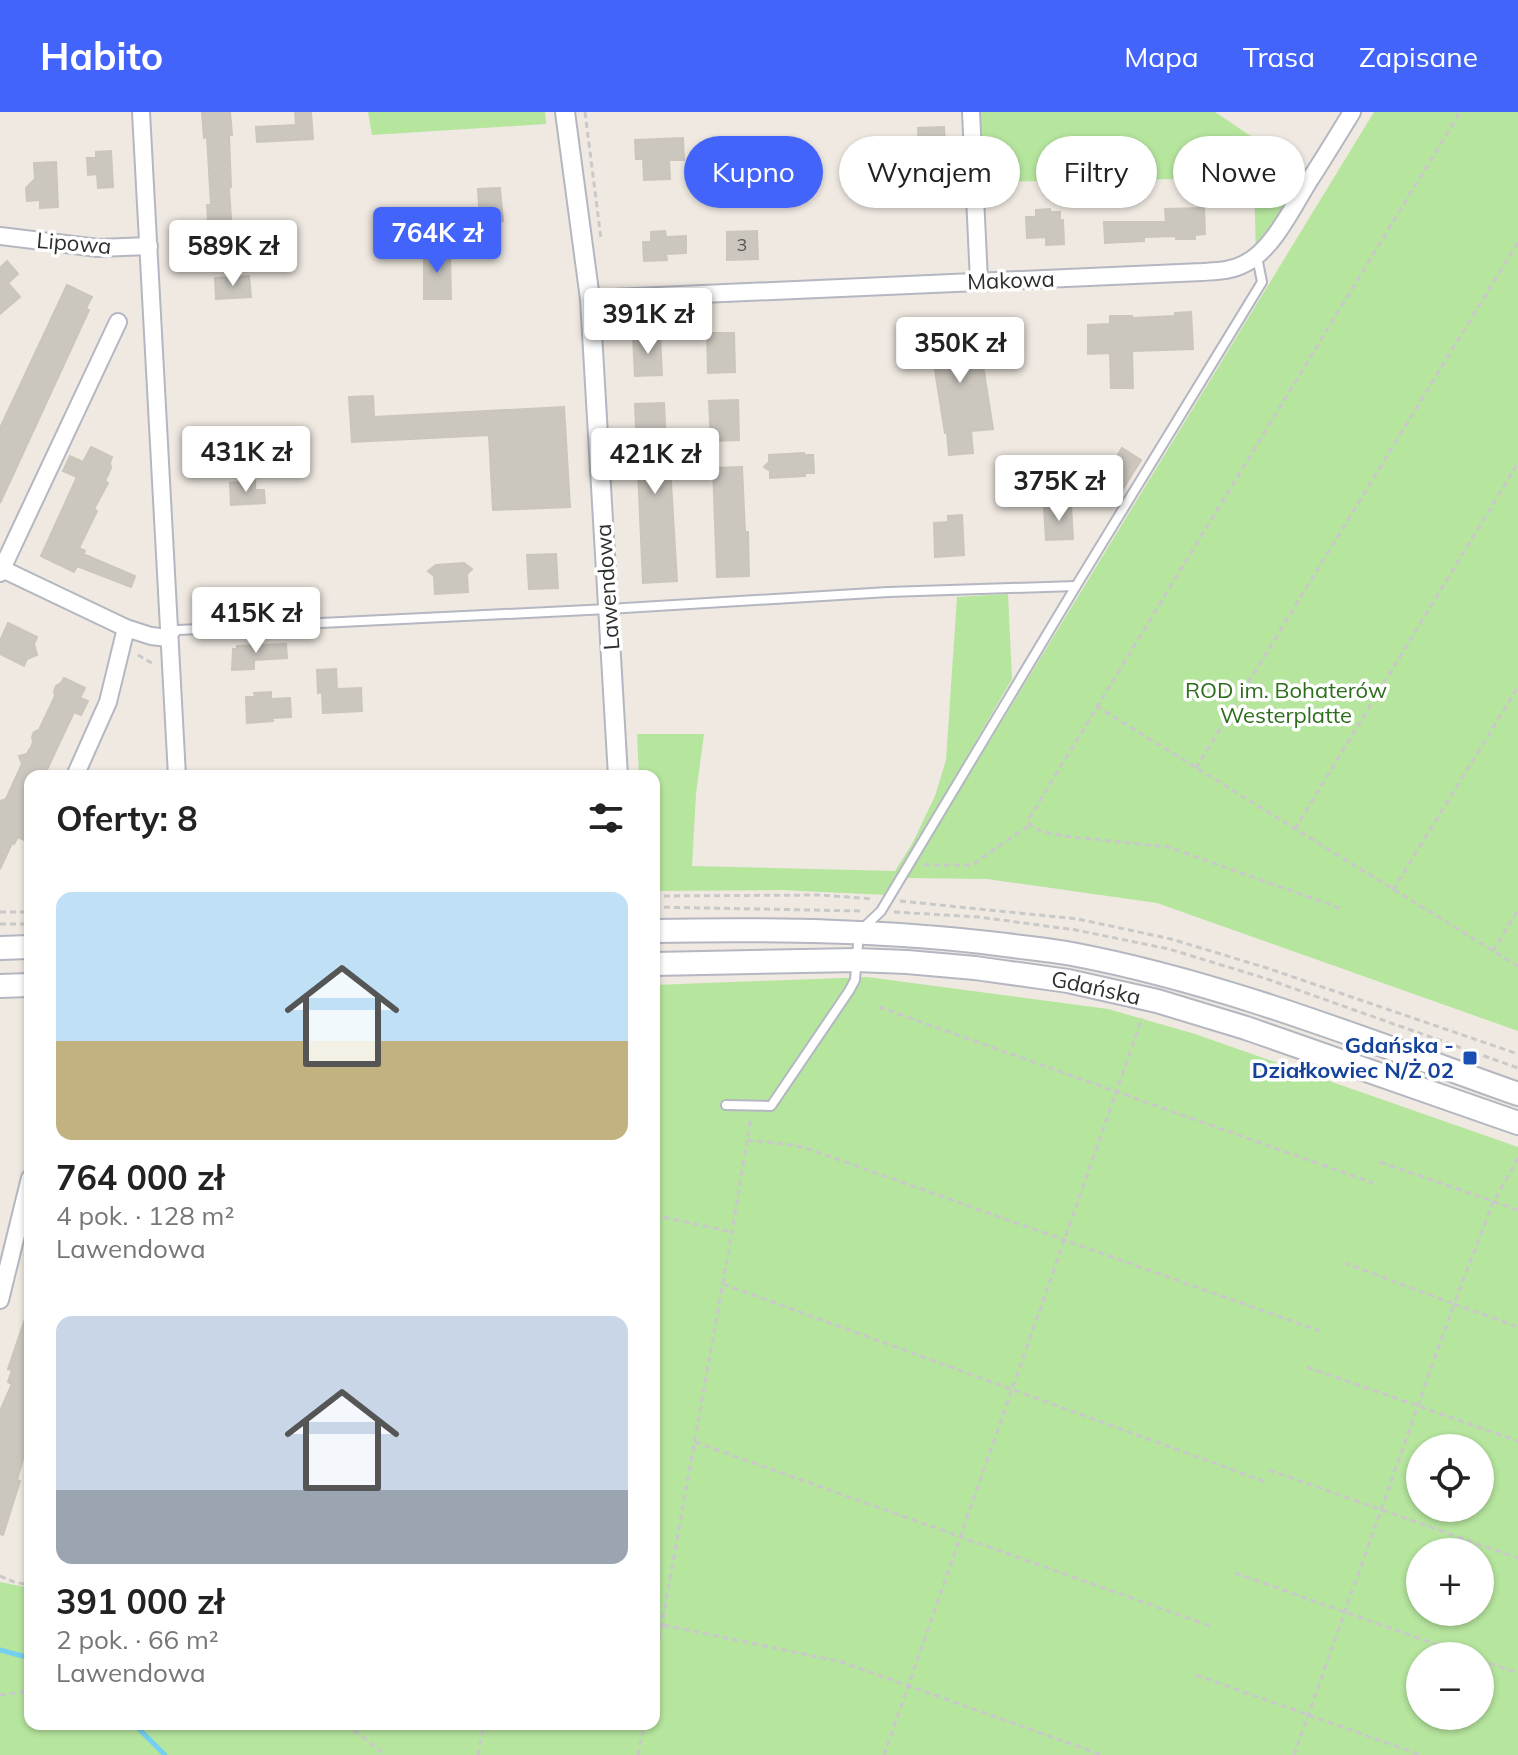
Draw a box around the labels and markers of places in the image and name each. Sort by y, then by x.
pin: 764K zł [363,207,511,275]
pin: 589K zł [159,220,307,288]
pin: 391K zł [574,288,722,356]
pin: 350K zł [886,317,1034,385]
pin: 431K zł [172,426,320,494]
pin: 421K zł [581,428,729,496]
pin: 375K zł [985,455,1133,523]
pin: 415K zł [182,587,330,655]
place label: Gdańska - Działkowiec N/Ż 02 [1252,1031,1454,1084]
marker: Gdańska - Działkowiec N/Ż 02 [1461,1049,1479,1067]

